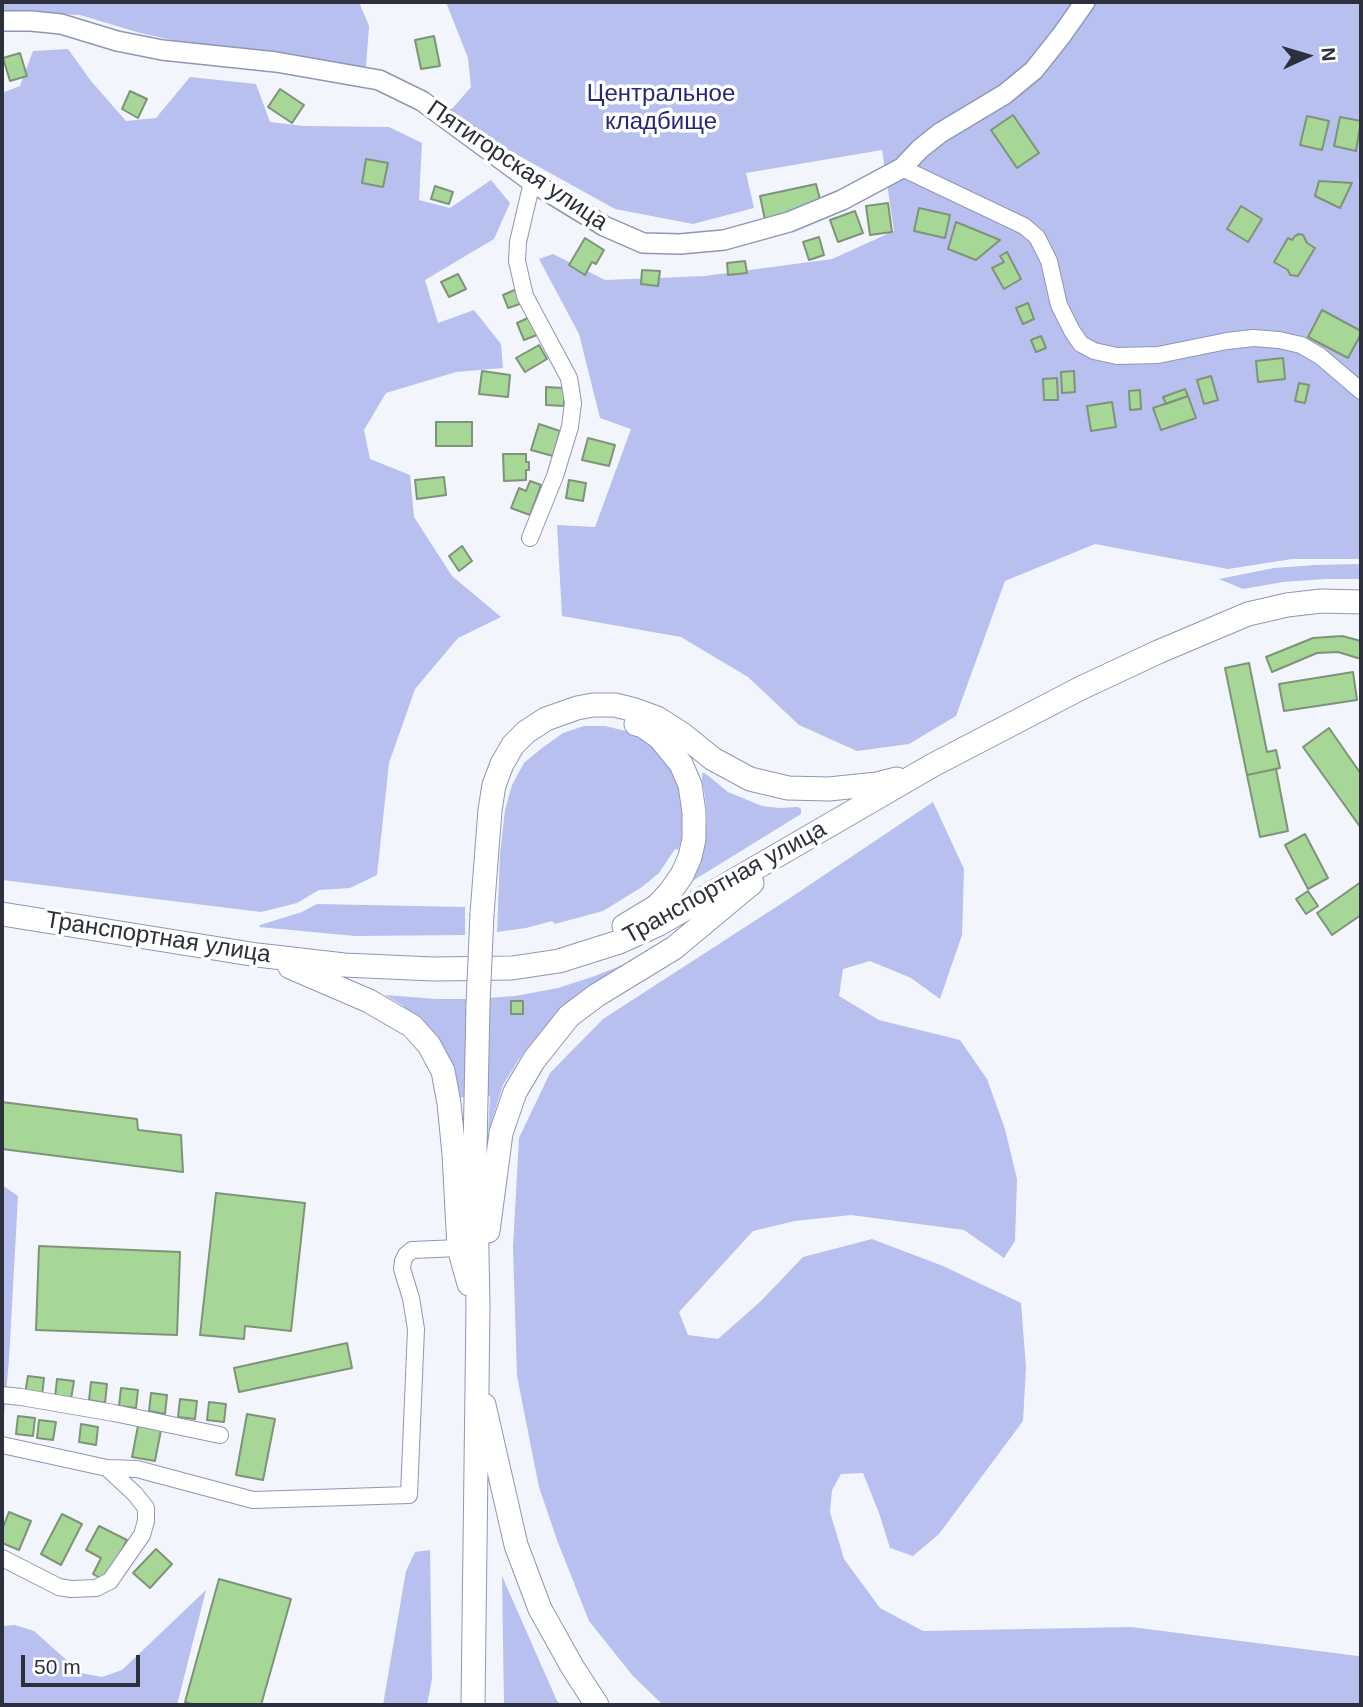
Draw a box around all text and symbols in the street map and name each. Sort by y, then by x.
north arrow [1272,21,1342,91]
text: N [1317,47,1339,62]
park label: Центральное кладбище [587,80,735,136]
street label: Пятигорская улица [421,95,613,237]
street label: Транспортная улица [618,815,832,951]
street label: Транспортная улица [43,906,273,970]
scale bar [24,1640,144,1684]
text: 50 m [34,1655,81,1678]

